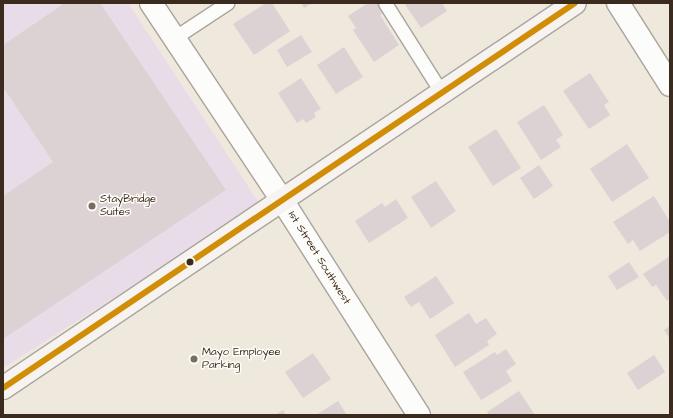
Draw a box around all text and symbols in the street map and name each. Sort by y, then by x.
place label: StayBridge Suites [100,193,156,219]
marker: StayBridge Suites [87,201,97,211]
street label: 1st Street Southwest [285,209,353,307]
unlabelled marker [185,257,195,267]
place label: Mayo Employee Parking [202,346,280,372]
marker: Mayo Employee Parking [189,354,199,364]

